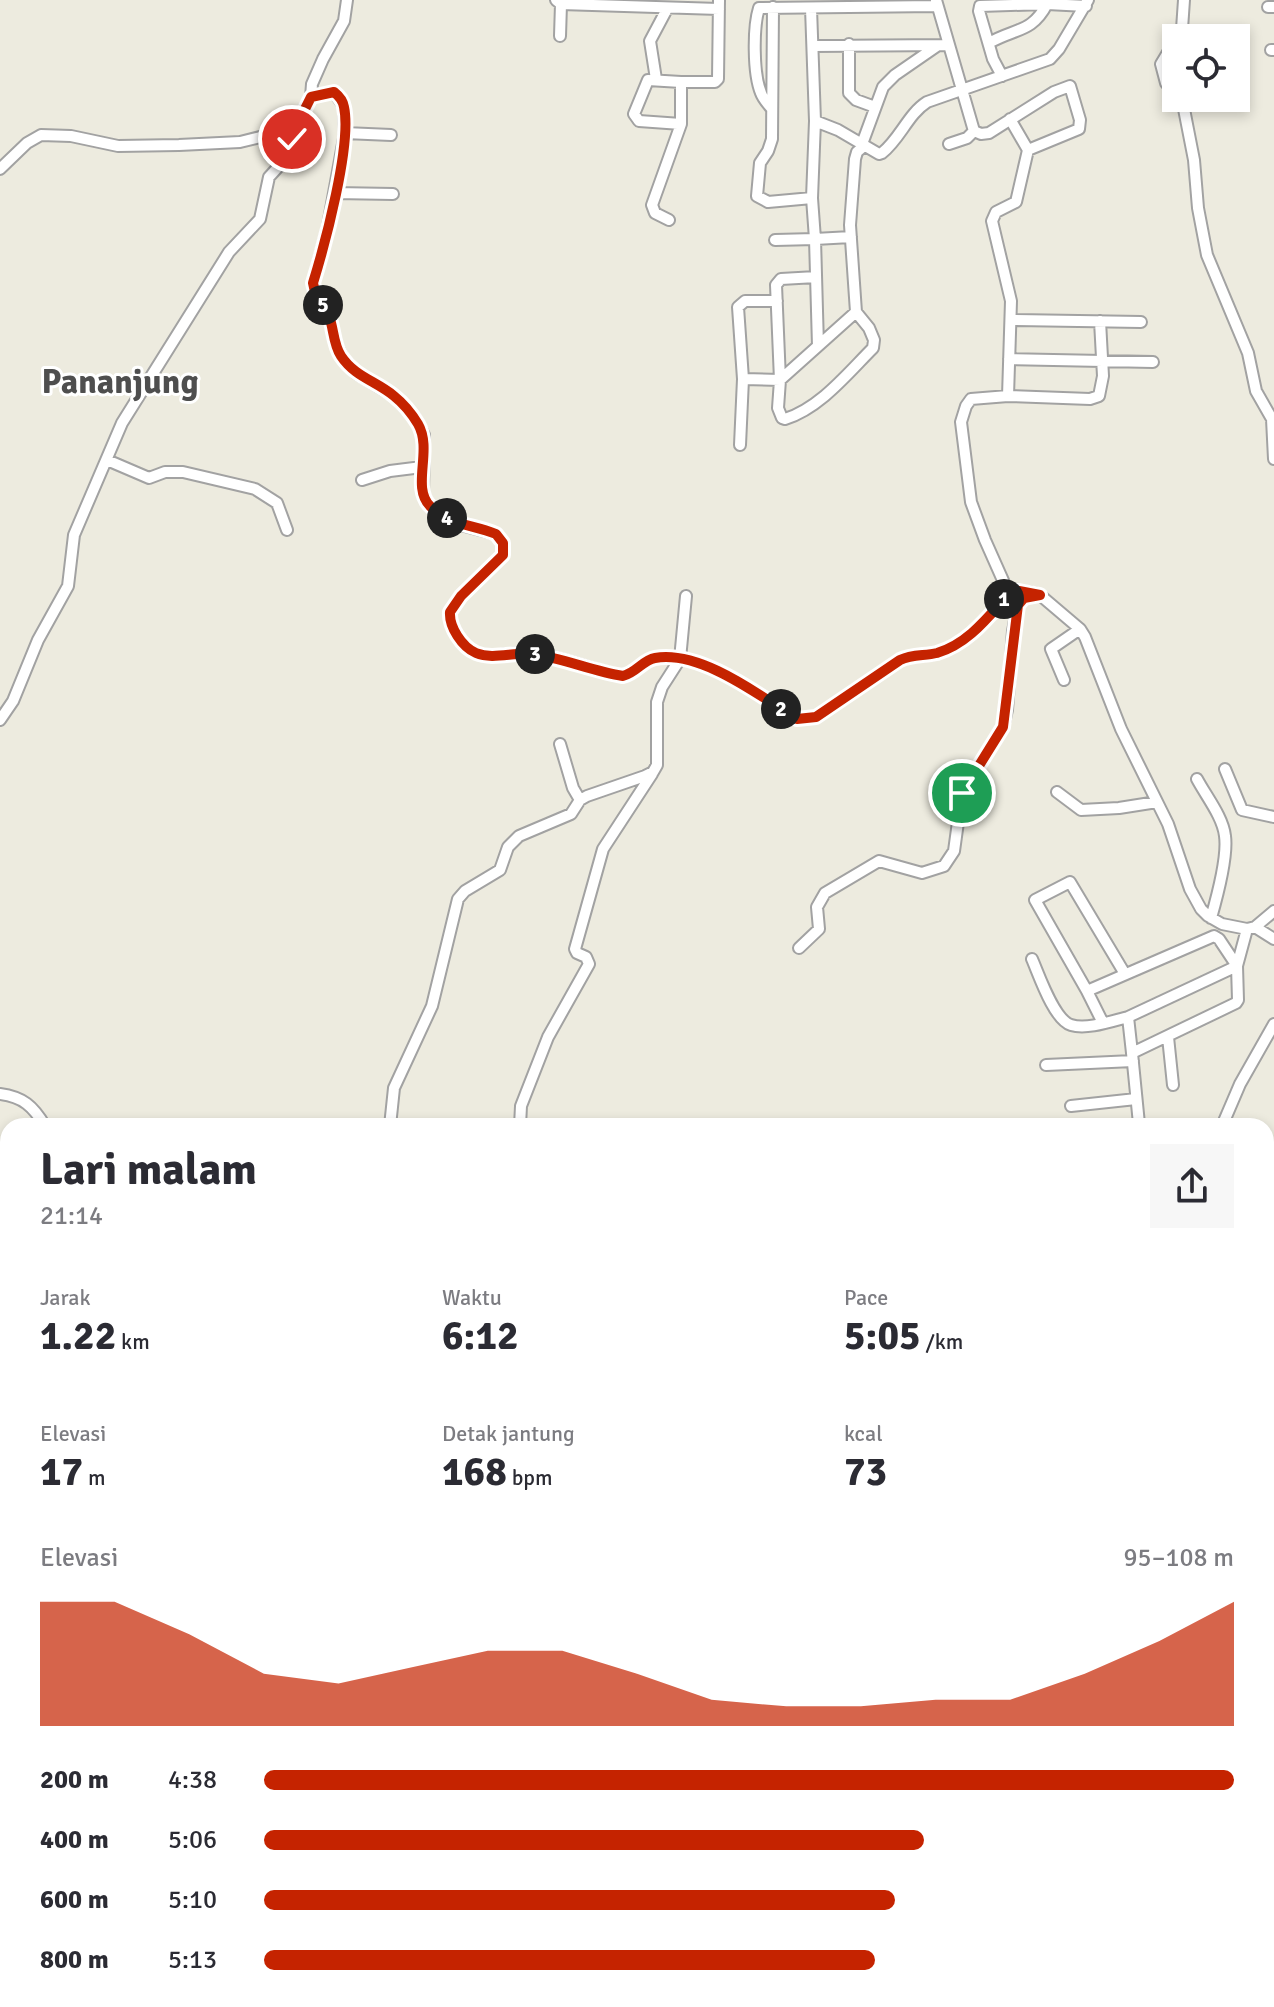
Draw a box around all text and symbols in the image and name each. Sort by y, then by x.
map controls [1162,24,1250,112]
button: locate [1162,24,1250,112]
pin [258,105,326,173]
icon: check [270,117,314,161]
pin: 5 [303,285,343,325]
text: 5 [317,291,329,318]
district label: Pananjung [41,361,199,403]
pin: 4 [427,498,467,538]
text: 4 [441,504,453,531]
pin: 1 [984,579,1024,619]
text: 1 [998,585,1010,612]
pin: 3 [515,634,555,674]
text: 3 [529,640,541,667]
pin: 2 [761,689,801,729]
text: 2 [775,695,787,722]
pin [928,759,996,827]
icon: arrive [940,771,984,815]
text: Lari malam [40,1143,257,1197]
button: share [1150,1144,1234,1228]
text: 21:14 [40,1200,103,1232]
text: Jarak [40,1284,91,1311]
text: Waktu [442,1284,502,1311]
text: Pace [844,1284,888,1311]
text: 1.22 [40,1311,116,1361]
text: 6:12 [442,1311,519,1361]
text: 5:05 [844,1311,921,1361]
text: km [116,1328,150,1355]
text: /km [921,1328,963,1355]
text: Elevasi [40,1420,106,1447]
text: Detak jantung [442,1420,575,1447]
text: kcal [844,1420,883,1447]
text: 17 [40,1447,83,1497]
text: 168 [442,1447,507,1497]
text: 73 [844,1447,887,1497]
text: m [83,1464,106,1491]
text: bpm [507,1464,552,1491]
text: Elevasi [40,1542,118,1574]
text: 95–108 m [1124,1542,1234,1574]
text: 200 m [40,1764,109,1796]
text: 4:38 [168,1764,217,1796]
text: 400 m [40,1824,109,1856]
text: 5:06 [168,1824,217,1856]
text: 600 m [40,1884,109,1916]
text: 5:10 [168,1884,217,1916]
text: 800 m [40,1944,109,1976]
text: 5:13 [168,1944,217,1976]

